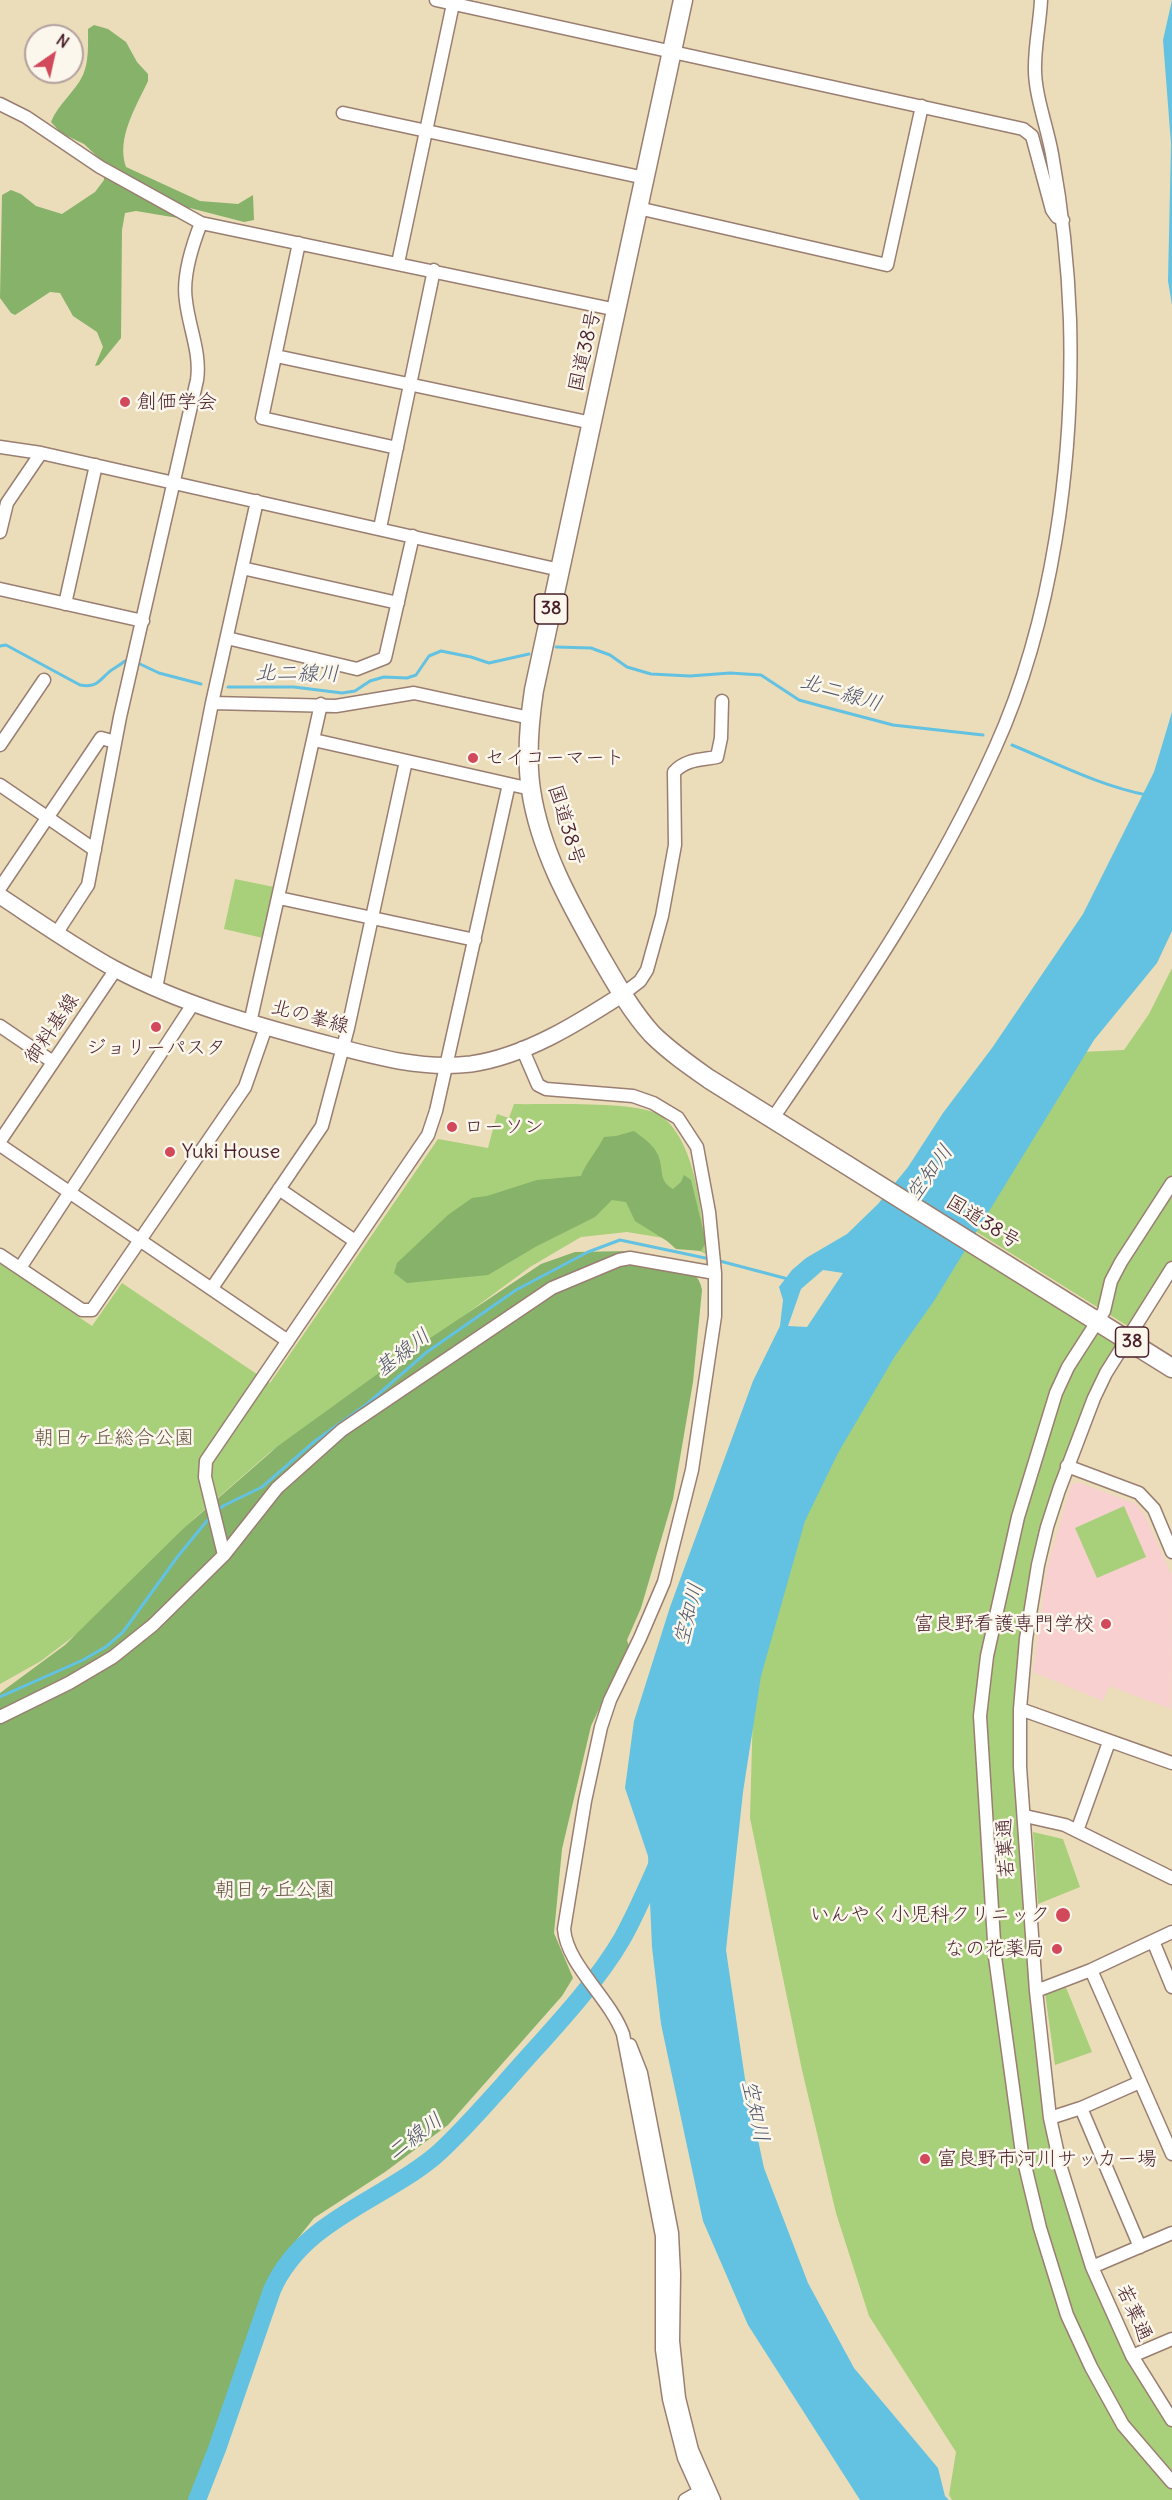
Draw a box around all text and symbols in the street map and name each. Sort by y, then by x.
north arrow [24,24,84,84]
text: N [53,29,73,52]
street label: 国道38号 [564,308,606,394]
place label: 創価学会 [137,390,217,414]
marker: 創価学会 [118,395,132,409]
road number: 38 [534,594,568,624]
water label: 北二線川 [255,661,339,687]
water label: 北二線川 [797,669,885,717]
place label: セイコーマート [485,746,625,770]
marker: セイコーマート [466,751,480,765]
street label: 国道38号 [542,782,590,868]
street label: 御料基線 [20,989,84,1069]
street label: 北の峯線 [268,995,352,1039]
marker: ジョリーパスタ [149,1020,163,1034]
place label: ジョリーパスタ [86,1036,226,1060]
place label: ローソン [464,1115,544,1139]
marker: ローソン [445,1120,459,1134]
place label: Yuki House [182,1140,280,1164]
water label: 空知川 [901,1140,959,1206]
marker: Yuki House [163,1145,177,1159]
street label: 国道38号 [941,1190,1025,1254]
water label: 基線川 [370,1324,436,1382]
road number: 38 [1116,1327,1148,1357]
park label: 朝日ヶ丘総合公園 [34,1426,194,1450]
water label: 空知川 [669,1580,709,1648]
place label: 富良野看護専門学校 [914,1612,1094,1636]
marker: 富良野看護専門学校 [1099,1617,1113,1631]
street label: 若葉通 [992,1817,1020,1879]
park label: 朝日ヶ丘公園 [215,1878,335,1902]
place label: いんやく小児科クリニック [810,1903,1050,1927]
marker: いんやく小児科クリニック [1054,1906,1072,1924]
place label: なの花薬局 [945,1937,1045,1961]
marker: なの花薬局 [1050,1942,1064,1956]
water label: 空知川 [736,2078,774,2144]
water label: 二線川 [382,2108,448,2166]
place label: 富良野市河川サッカー場 [937,2147,1157,2171]
marker: 富良野市河川サッカー場 [918,2152,932,2166]
street label: 若葉通 [1111,2281,1157,2345]

